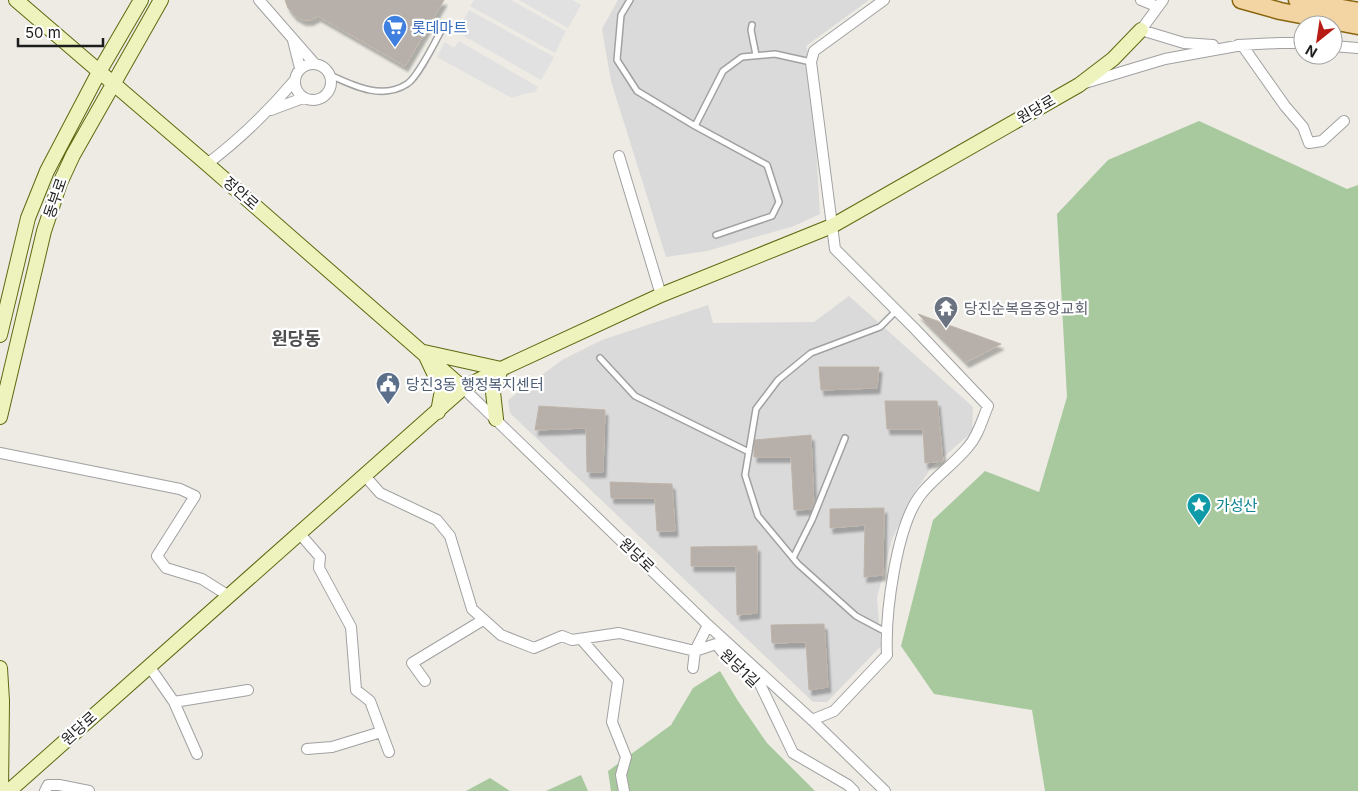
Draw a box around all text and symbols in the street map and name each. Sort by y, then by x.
supermarket icon: 롯데마트 [382,14,408,48]
scale bar [18,15,102,47]
north arrow [1293,15,1343,65]
place label: 롯데마트 [412,18,467,37]
text: 50 m [25,23,61,42]
text: N [1302,42,1320,62]
street label: 원당로 [1013,90,1059,128]
street label: 정안로 [219,172,263,214]
street label: 동부로 [39,175,71,221]
temple icon: 당진순복음중앙교회 [933,295,959,329]
place label: 당진순복음중앙교회 [964,299,1088,318]
district label: 원당동 [271,328,321,349]
public building icon: 당진3동 행정복지센터 [375,371,401,405]
place label: 당진3동 행정복지센터 [406,375,544,394]
place icon: 가성산 [1186,492,1212,526]
place label: 가성산 [1216,496,1258,515]
street label: 원당로 [616,534,658,576]
street label: 원당1길 [716,645,764,691]
street label: 원당로 [57,707,101,749]

